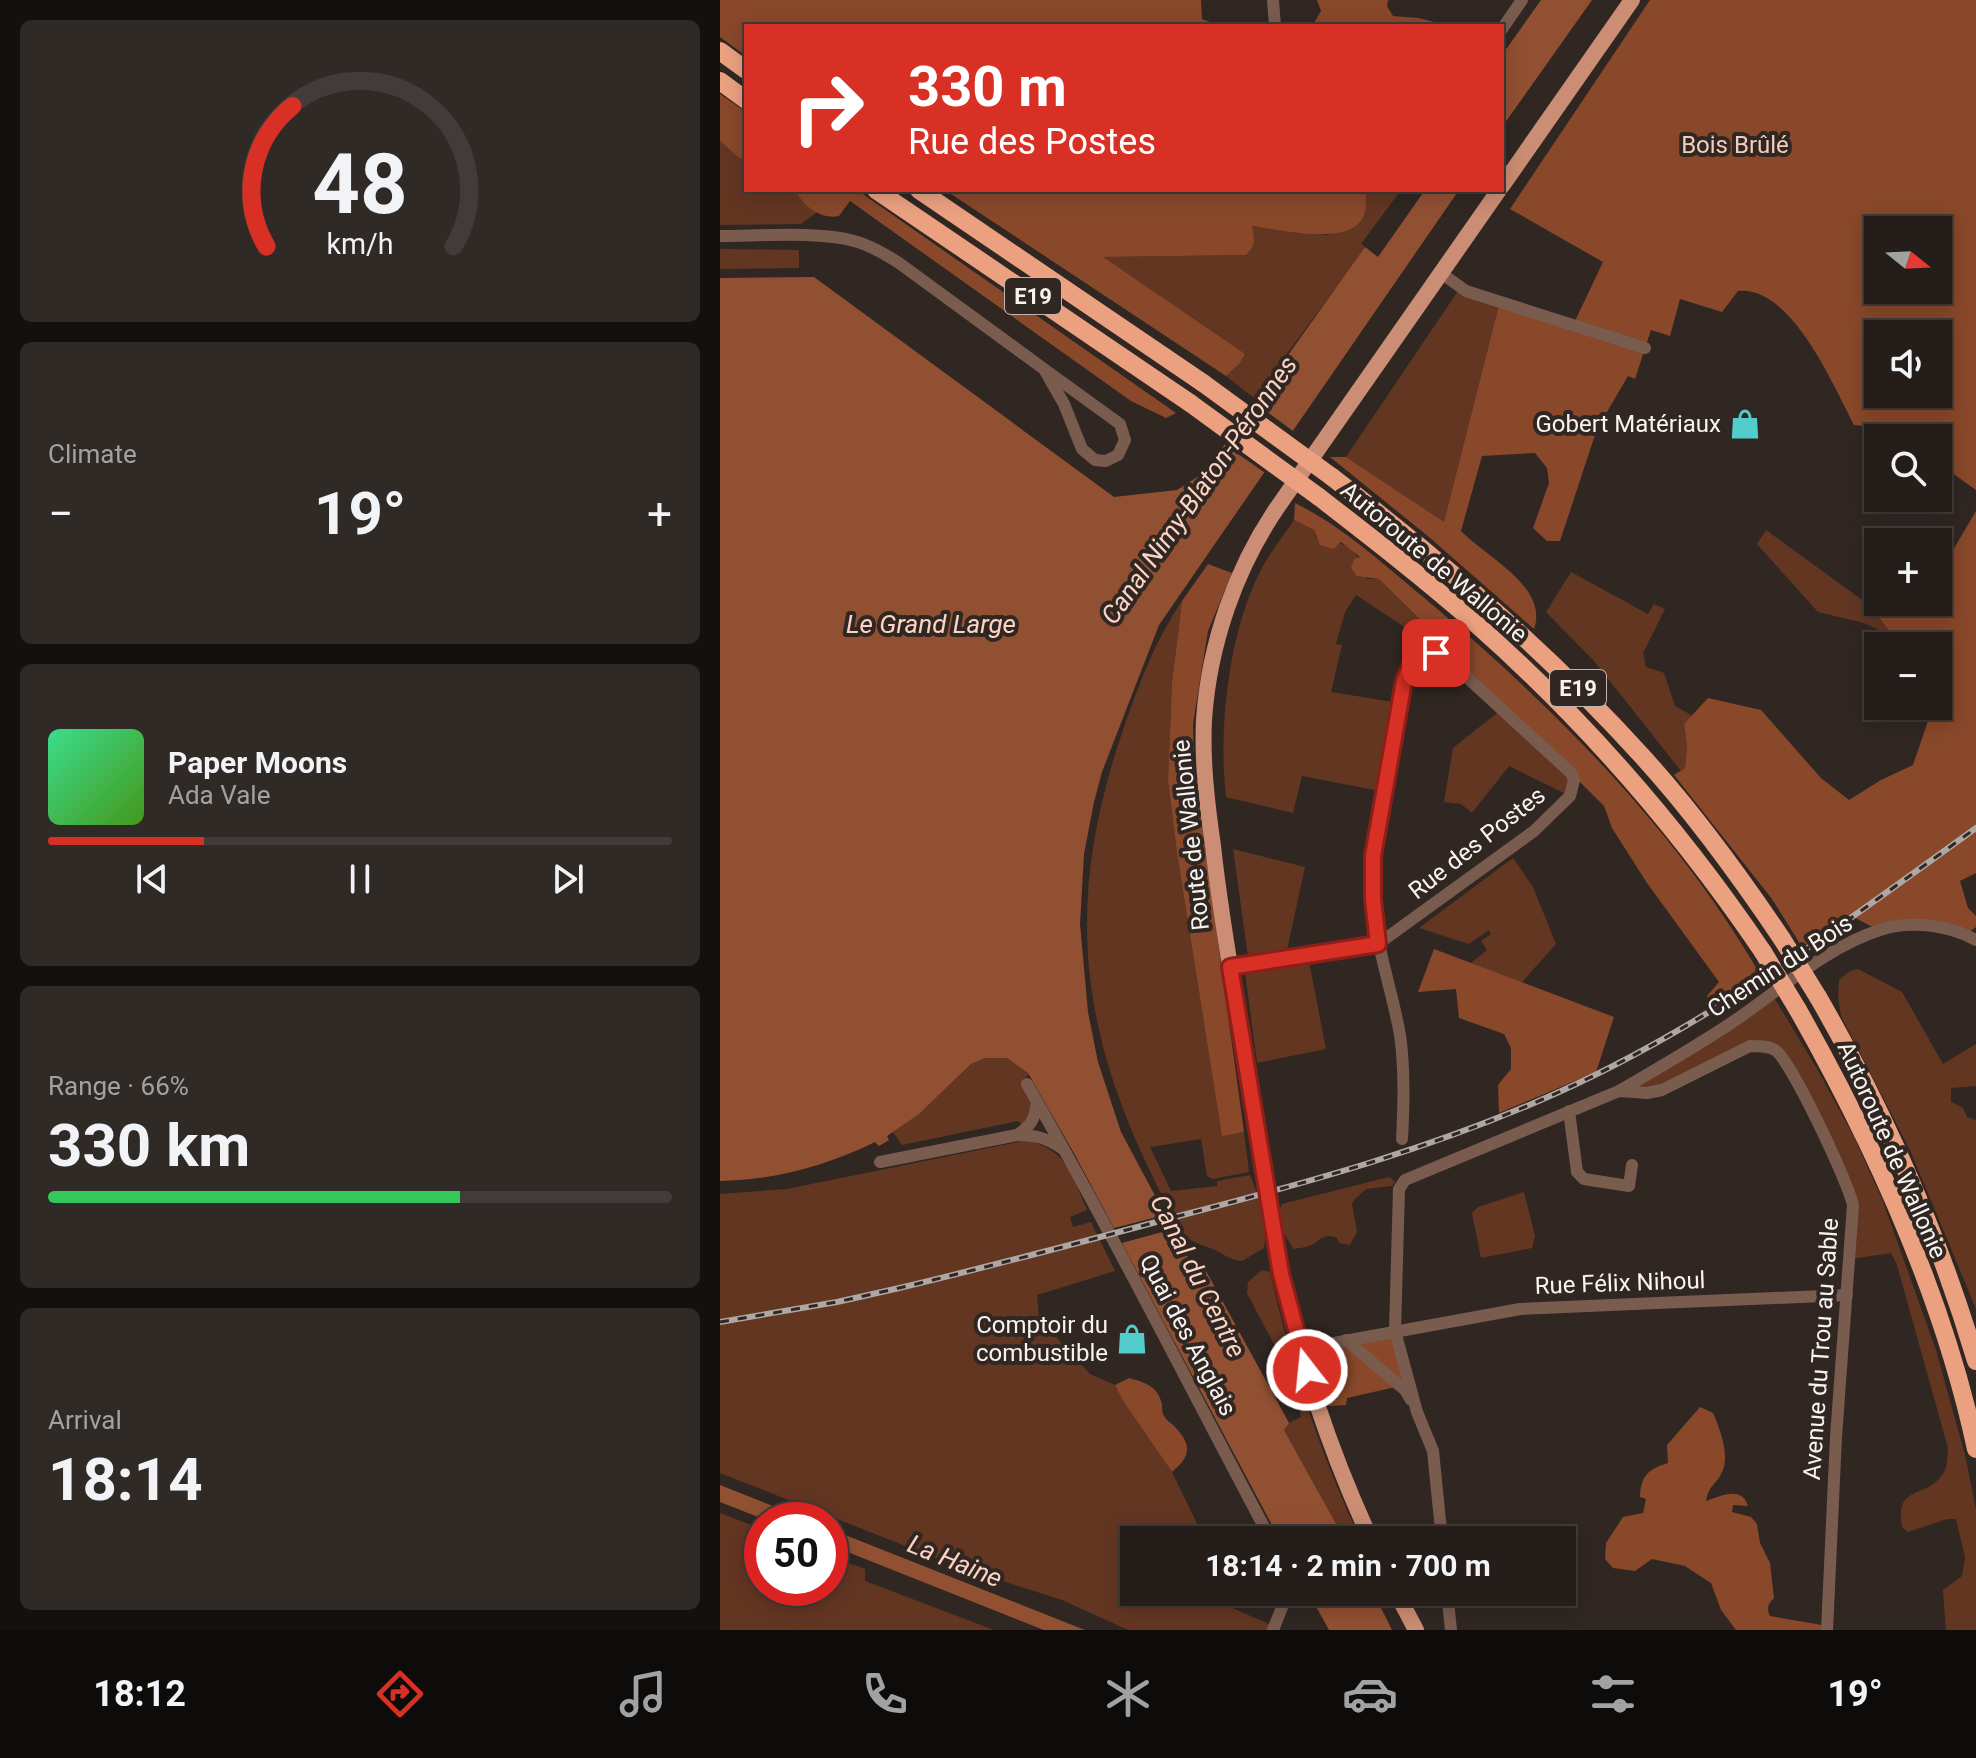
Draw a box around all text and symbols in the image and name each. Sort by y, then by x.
text: 330 m [908,54,1067,120]
icon: right [776,56,880,160]
text: Rue des Postes [908,121,1156,163]
park label: Bois Brûlé [1681,131,1789,159]
text: 48 [312,136,408,233]
north arrow [1864,216,1952,304]
map controls [1864,216,1952,720]
text: km/h [326,227,394,261]
road number: E19 [1005,278,1061,314]
button: sound [1864,320,1952,408]
water label: Canal Nimy-Blaton-Péronnes [1095,350,1303,630]
shop icon: Gobert Matériaux [1728,407,1762,441]
place label: Gobert Matériaux [1535,410,1721,438]
button: search [1864,424,1952,512]
text: Climate [48,439,137,469]
street label: Autoroute de Wallonie [1335,476,1533,648]
text: 19° [314,478,406,549]
text: − [48,488,73,540]
text: + [647,488,672,540]
button: + [1864,528,1952,616]
water label: Le Grand Large [846,609,1016,639]
pin [1402,619,1470,687]
icon: arrive [1414,631,1458,675]
button: − [1864,632,1952,720]
road number: E19 [1550,670,1606,706]
street label: Route de Wallonie [1167,738,1215,932]
text: Paper Moons [168,745,347,780]
text: Ada Vale [168,780,270,810]
street label: Rue des Postes [1403,781,1551,905]
icon: previous [130,857,174,901]
icon: pause [338,857,382,901]
icon: next [546,857,590,901]
street label: Chemin du Bois [1702,909,1858,1023]
street label: Autoroute de Wallonie [1831,1037,1953,1263]
text: Range · 66% [48,1071,189,1101]
text: 330 km [48,1110,250,1181]
water label: Canal du Centre [1144,1190,1252,1362]
street label: Avenue du Trou au Sable [1798,1217,1844,1481]
street label: Quai des Anglais [1134,1250,1242,1420]
street label: Rue Félix Nihoul [1534,1266,1706,1300]
place label: Comptoir du combustible [976,1311,1108,1367]
shop icon: Comptoir du combustible [1115,1322,1149,1356]
position arrow [1265,1328,1349,1412]
text: Arrival [48,1405,122,1435]
text: 18:14 [48,1444,203,1515]
speed limit sign: 50 [744,1502,848,1606]
water label: La Haine [904,1529,1006,1593]
text: 18:14 · 2 min · 700 m [1205,1548,1491,1583]
icon: directions [372,1666,428,1722]
icon: music [615,1666,671,1722]
icon: phone [857,1666,913,1722]
icon: climate [1100,1666,1156,1722]
icon: car [1342,1666,1398,1722]
icon: filters [1585,1666,1641,1722]
text: 18:12 [93,1673,186,1715]
text: 19° [1827,1673,1883,1715]

